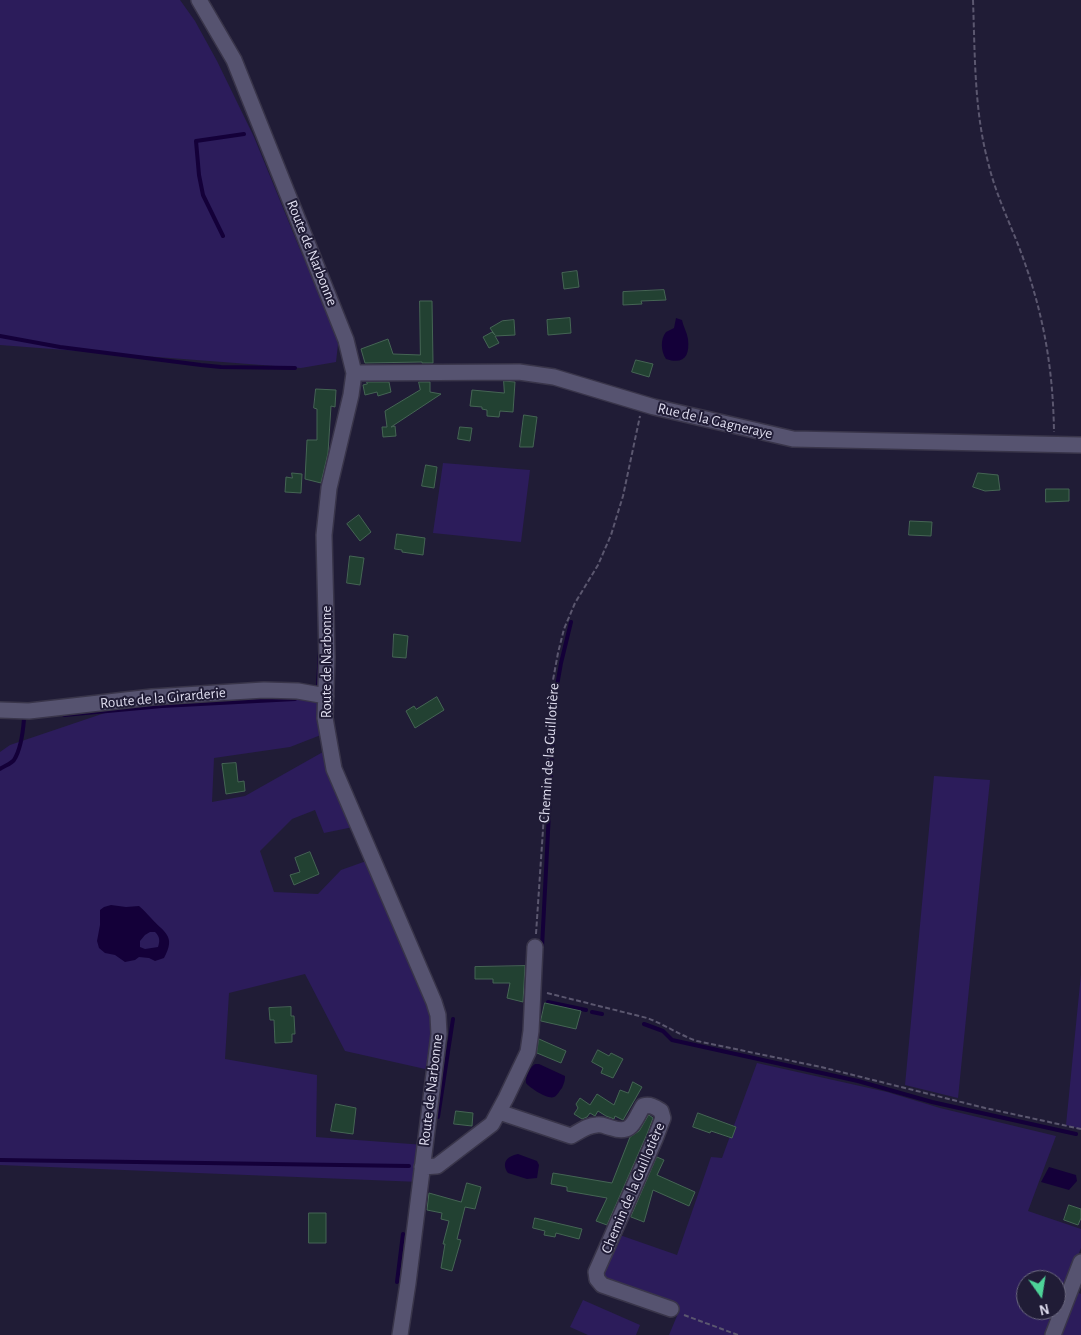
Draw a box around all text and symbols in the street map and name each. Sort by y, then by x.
street label: Route de Narbonne [283,197,341,309]
street label: Rue de la Gagneraye [656,399,774,443]
street label: Route de Narbonne [317,606,335,718]
street label: Chemin de la Guillotière [535,682,563,824]
street label: Route de la Girarderie [99,684,227,712]
street label: Route de Narbonne [415,1033,447,1147]
street label: Chemin de la Guillotière [597,1120,669,1256]
north arrow [1016,1270,1066,1320]
text: N [1038,1301,1050,1317]

